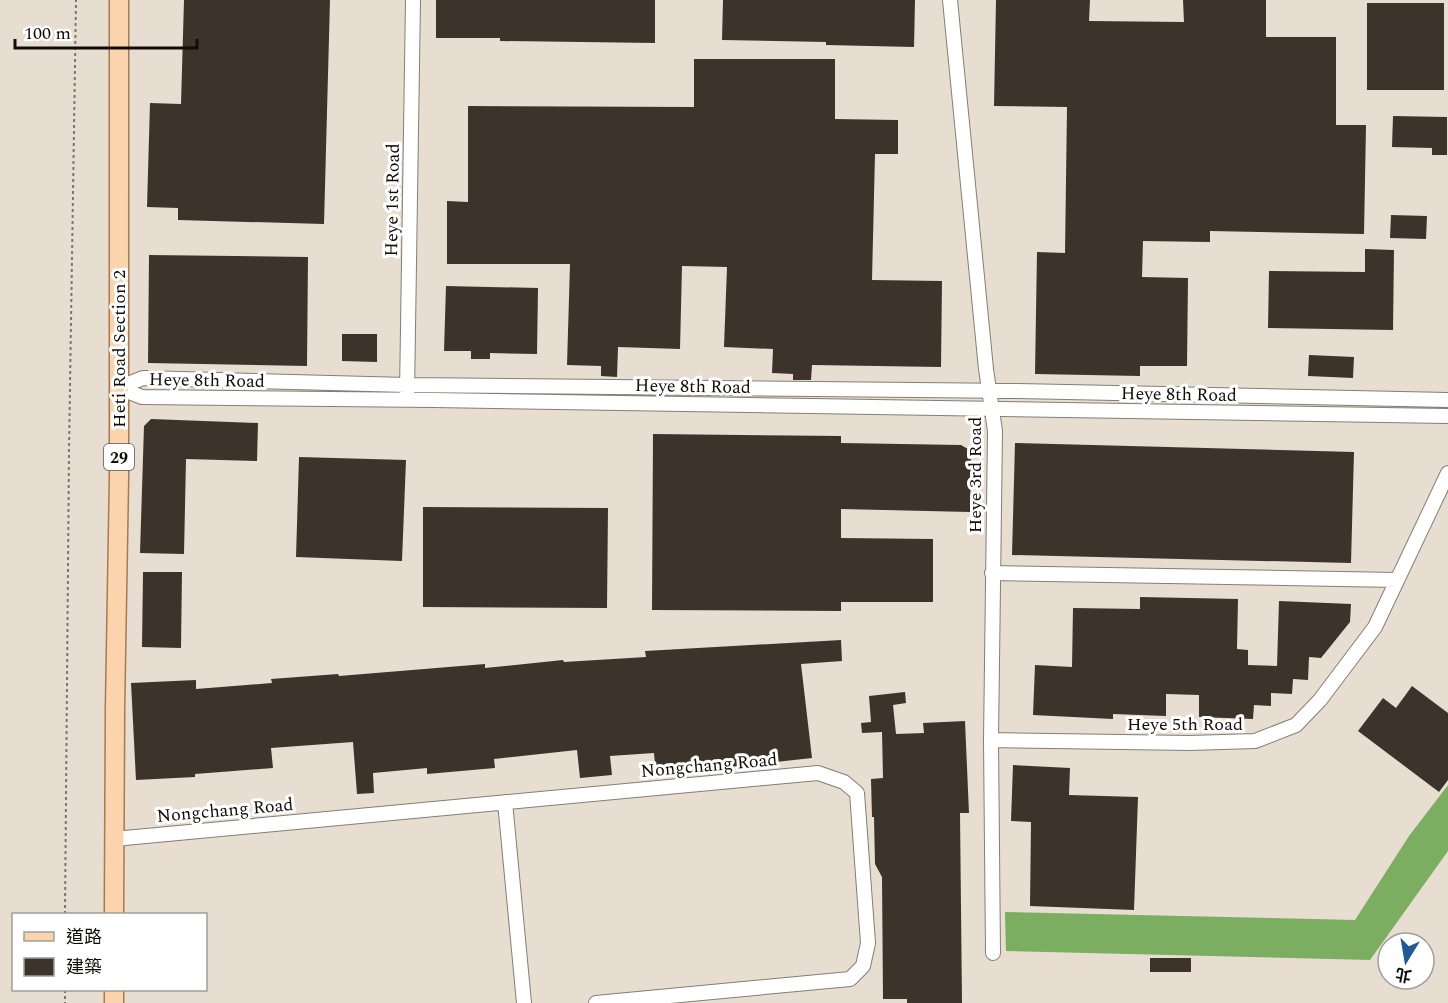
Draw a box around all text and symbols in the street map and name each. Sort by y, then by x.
scale bar [15,12,196,50]
text: 100 m [24,20,71,47]
street label: Heye 1st Road [378,143,407,257]
street label: Heti Road Section 2 [106,270,133,428]
street label: Heye 8th Road [149,366,265,395]
street label: Heye 8th Road [635,372,751,401]
street label: Heye 8th Road [1121,380,1237,409]
street label: Heye 3rd Road [962,417,989,533]
road number: 29 [104,444,134,470]
street label: Heye 5th Road [1127,711,1243,738]
street label: Nongchang Road [640,746,779,785]
street label: Nongchang Road [156,791,295,830]
legend [12,913,207,991]
text: 道路 [66,924,102,951]
north arrow [1376,931,1436,991]
text: 建築 [66,954,102,981]
text: 北 [1393,961,1413,988]

